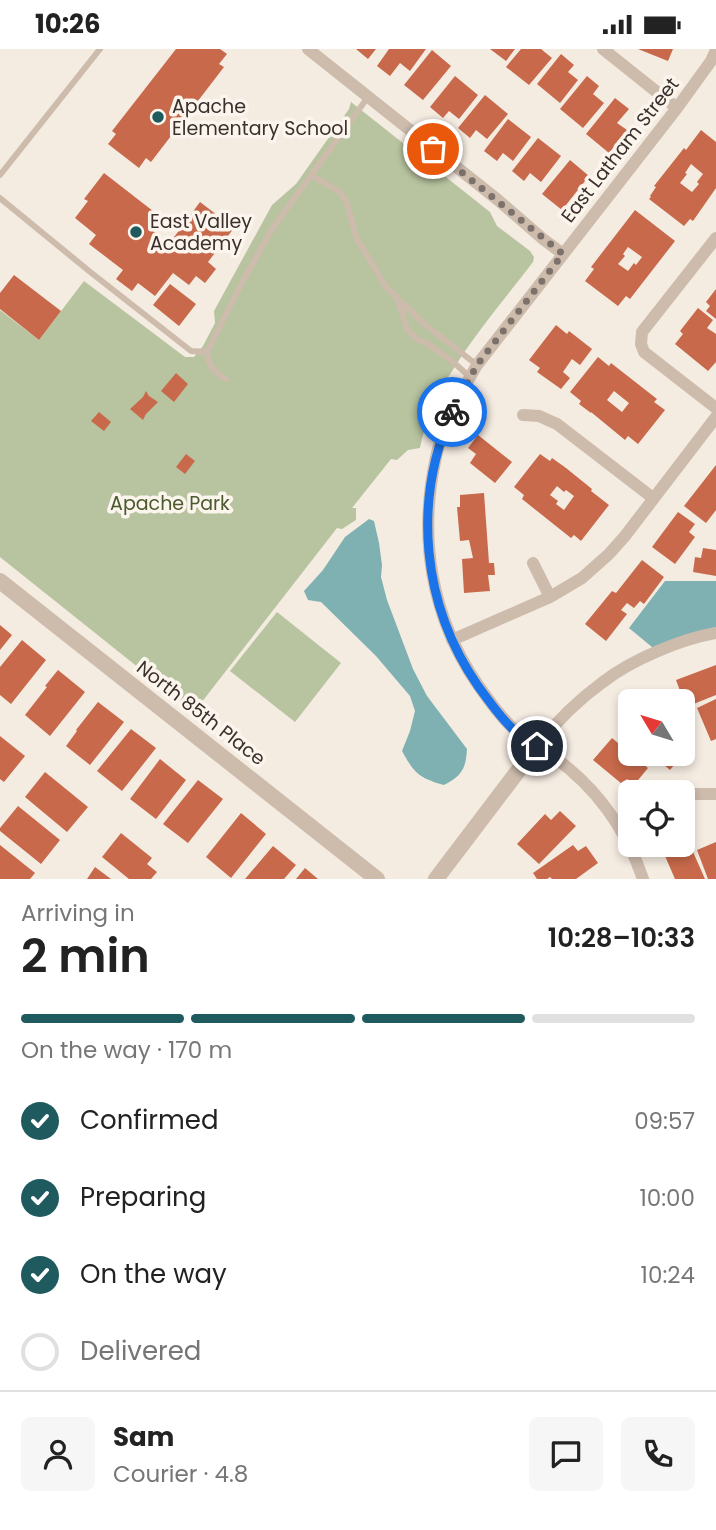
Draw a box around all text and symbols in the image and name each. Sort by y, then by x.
text: 10:26 [35,6,101,42]
street label: East Latham Street [555,72,685,228]
place label: Apache Elementary School [172,93,348,142]
marker: Apache Elementary School [150,109,166,125]
pin [403,119,463,179]
icon: bag [414,130,452,168]
place label: East Valley Academy [150,208,252,257]
marker: East Valley Academy [128,224,144,240]
courier [417,377,487,447]
icon: bike [433,393,471,431]
park label: Apache Park [110,490,230,517]
street label: North 85th Place [131,654,271,772]
north arrow [618,689,695,767]
map controls [618,689,695,857]
pin [507,716,567,776]
icon: home [518,727,556,765]
button: locate [618,780,695,857]
text: Arriving in [21,897,135,929]
text: 10:28–10:33 [548,920,695,956]
text: 2 min [21,924,150,988]
text: On the way · 170 m [21,1034,232,1066]
icon: check [21,1102,59,1140]
text: Confirmed [80,1102,218,1138]
text: 09:57 [634,1105,695,1137]
icon: check [21,1179,59,1217]
text: Preparing [80,1179,206,1215]
text: 10:00 [639,1182,695,1214]
icon: check [21,1256,59,1294]
text: On the way [80,1256,227,1292]
text: 10:24 [641,1259,695,1291]
text: Delivered [80,1333,201,1369]
button: person [21,1417,95,1491]
button: chat [529,1417,603,1491]
button: phone [621,1417,695,1491]
text: Sam [113,1419,174,1455]
text: Courier · 4.8 [113,1458,248,1490]

